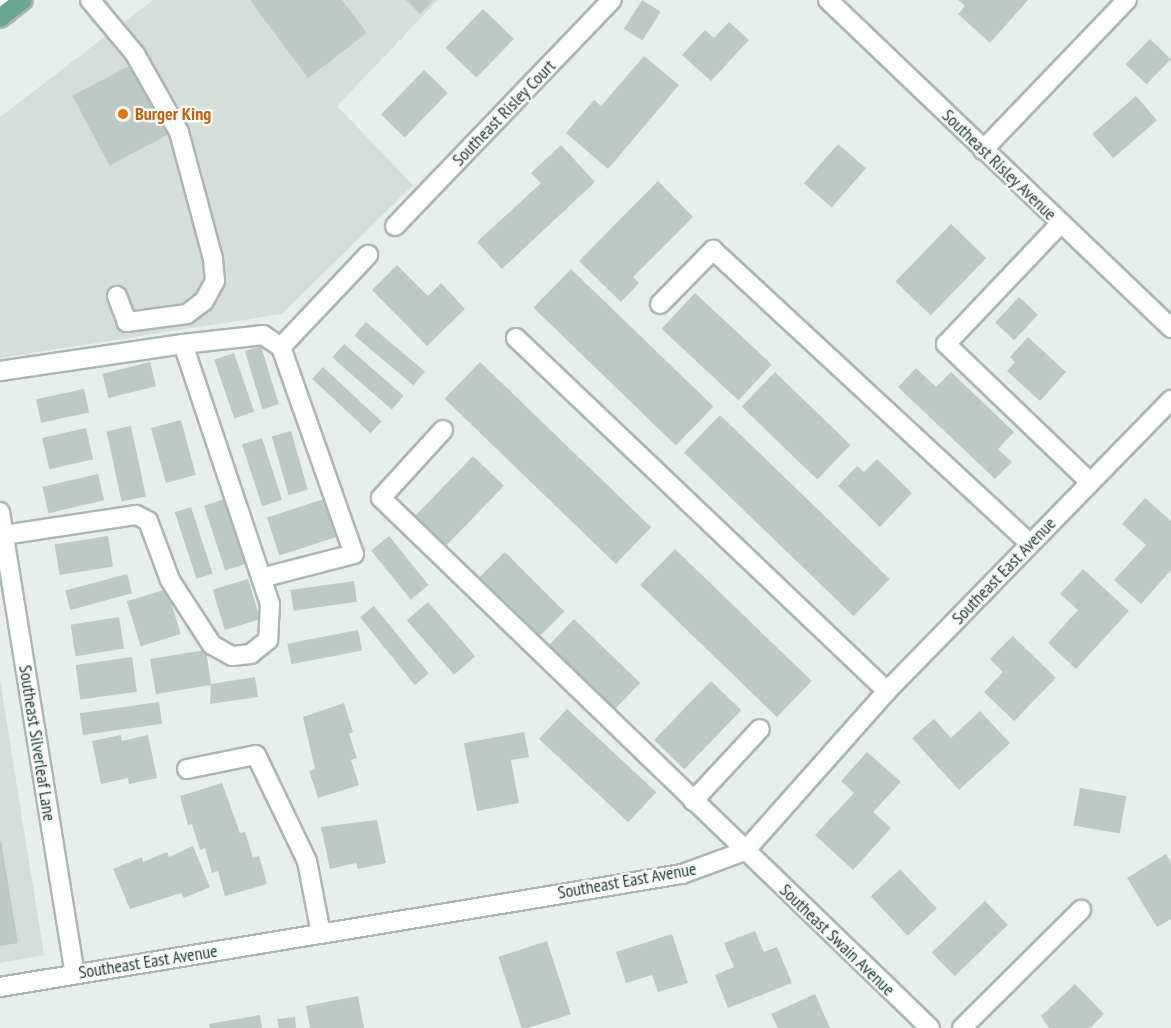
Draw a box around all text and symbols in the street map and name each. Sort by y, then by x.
street label: Southeast Risley Court [448,55,560,171]
place label: Burger King [135,103,211,125]
street label: Southeast Risley Avenue [937,105,1061,225]
marker: Burger King [116,107,130,121]
street label: Southeast East Avenue [947,513,1061,629]
street label: Southeast Silverleaf Lane [14,663,60,823]
street label: Southeast East Avenue [556,858,698,904]
street label: Southeast Swain Avenue [775,879,899,1001]
street label: Southeast East Avenue [77,940,219,984]

